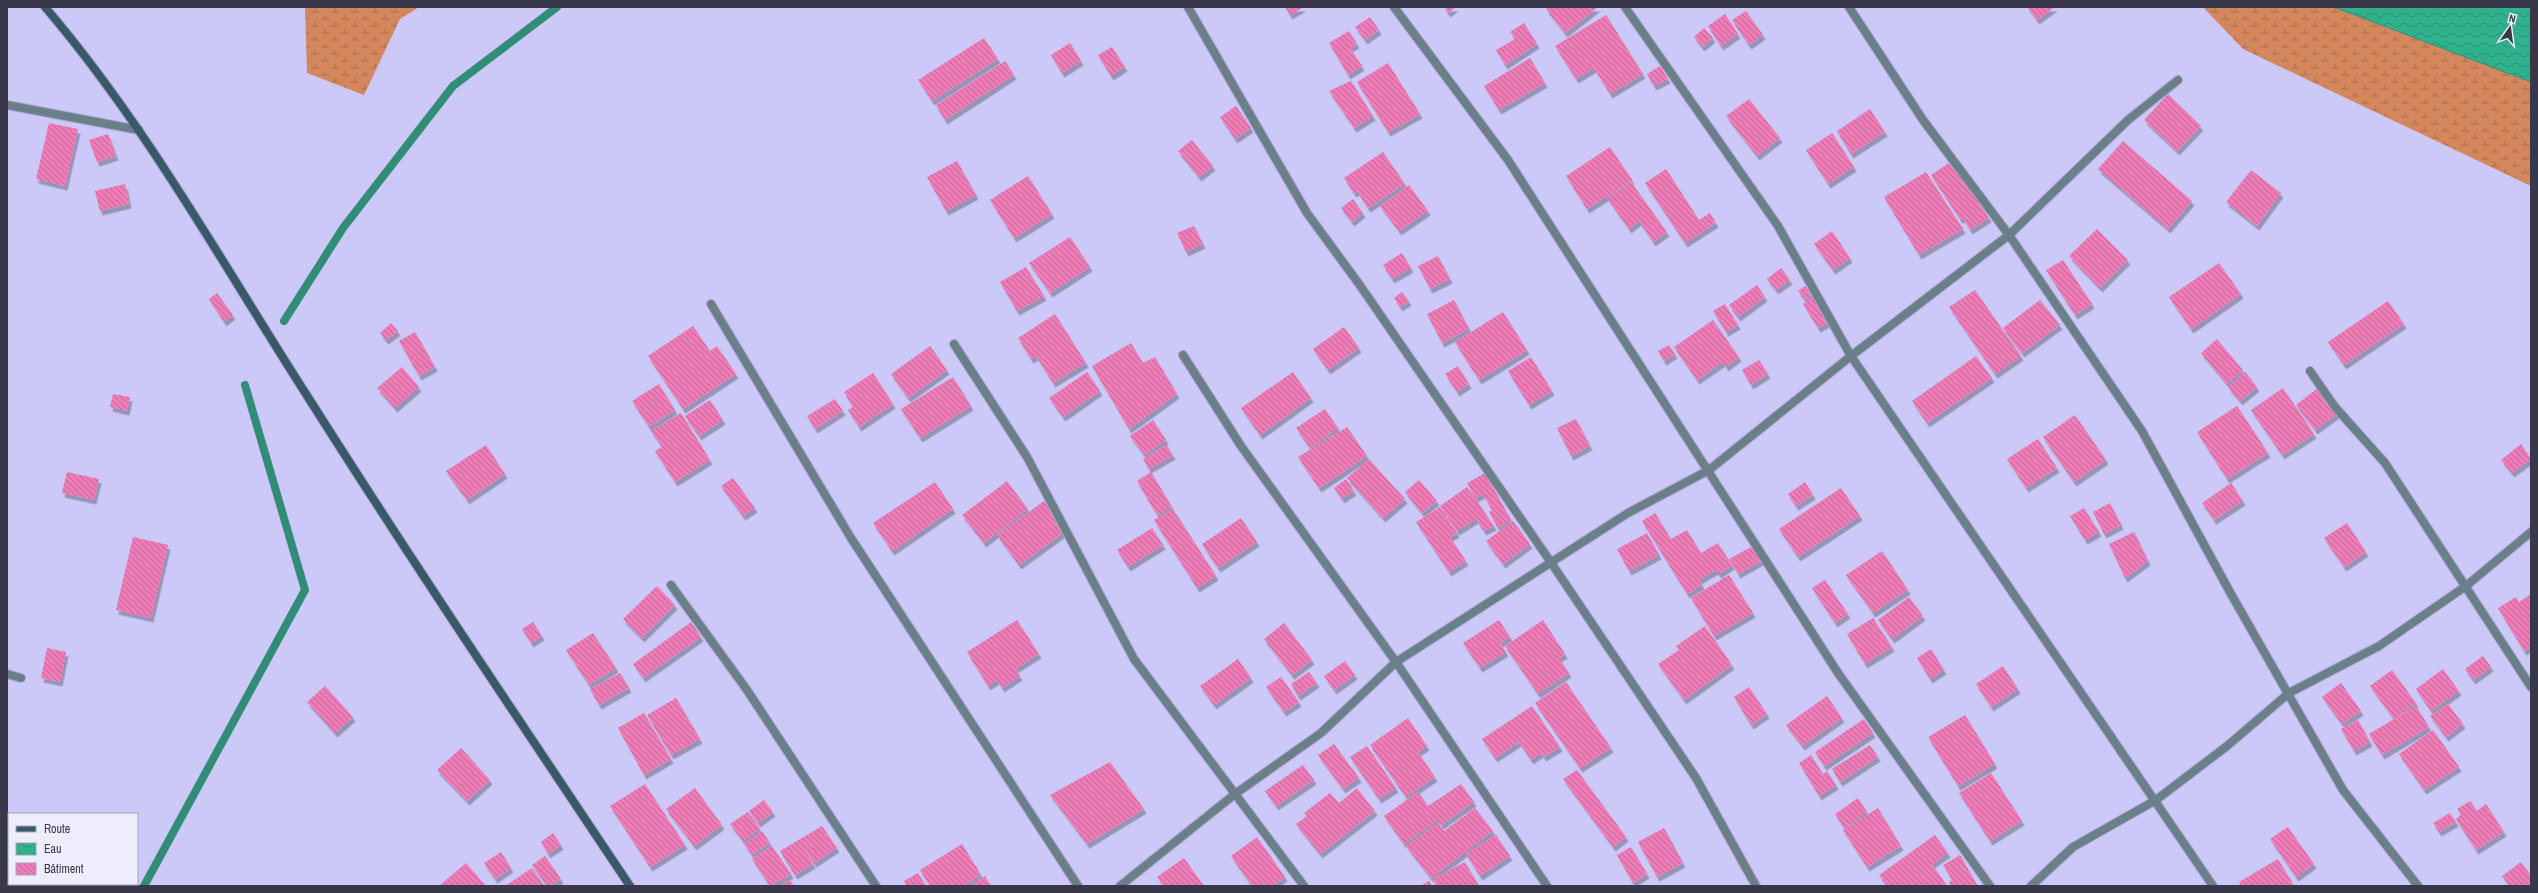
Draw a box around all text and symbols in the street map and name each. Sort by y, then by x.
north arrow [2490,8,2530,48]
text: N [2508,11,2517,26]
legend [8,813,138,885]
text: Route [44,821,70,837]
text: Eau [44,841,62,857]
text: Bâtiment [44,861,84,877]

